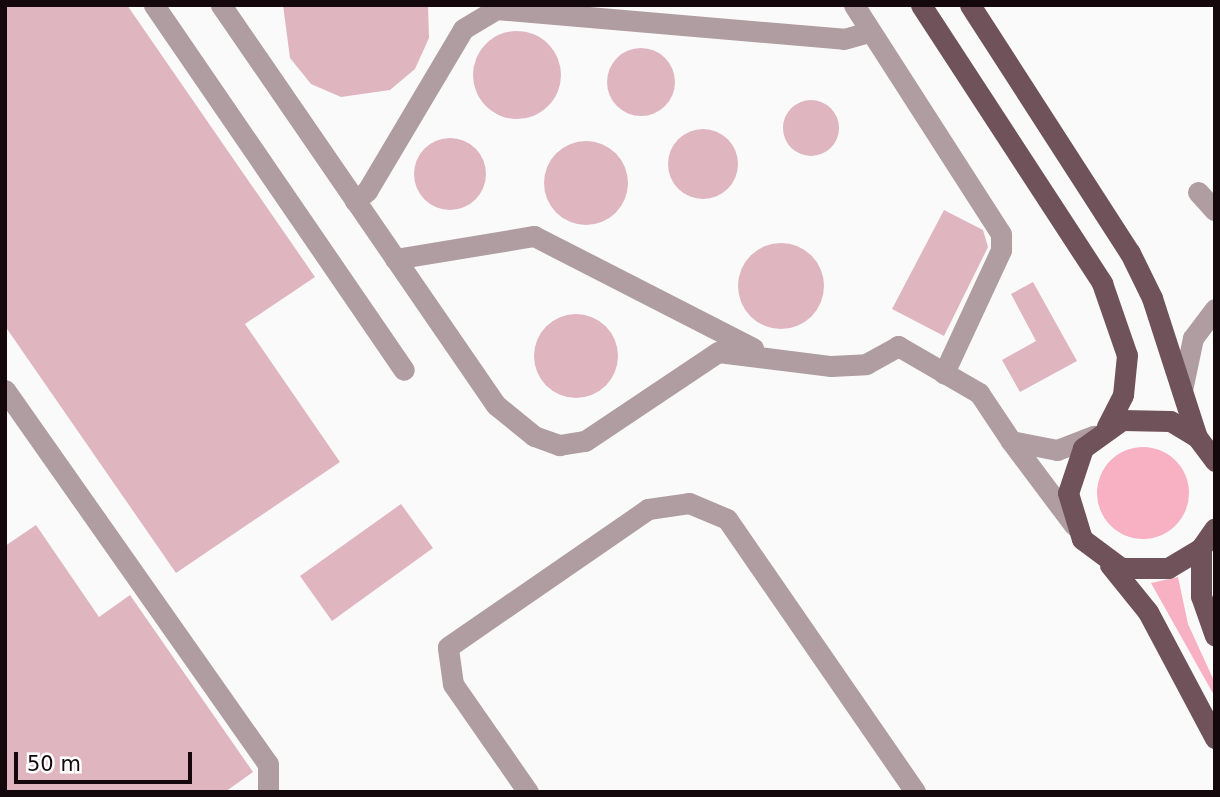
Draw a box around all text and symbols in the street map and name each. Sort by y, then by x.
scale bar [18,738,196,782]
text: 50 m [27,752,81,776]

